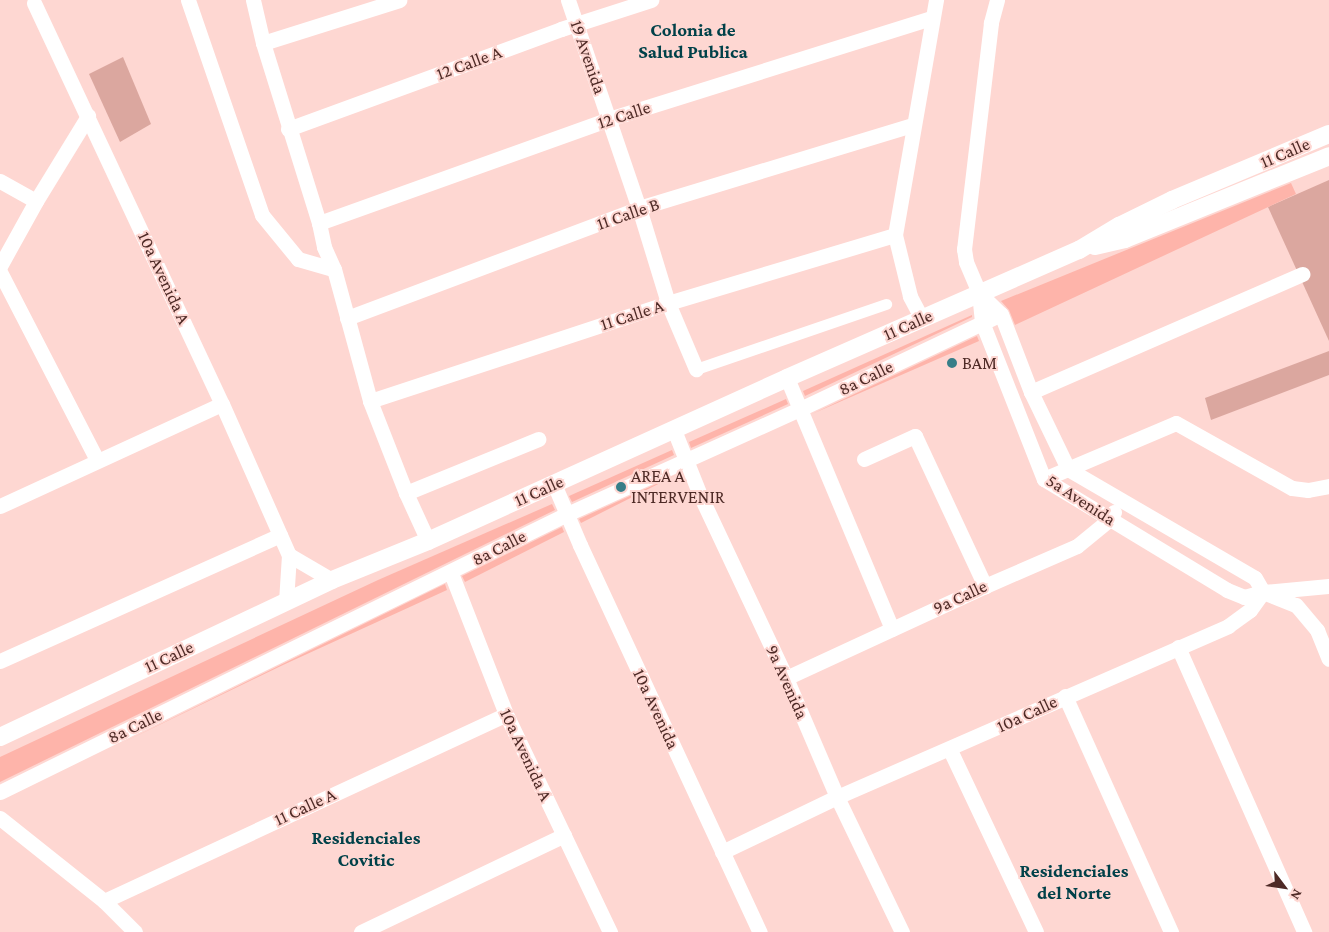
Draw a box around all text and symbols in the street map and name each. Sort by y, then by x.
street label: 19 Avenida [565,17,611,97]
district label: Colonia de Salud Publica [638,19,748,63]
street label: 12 Calle A [433,41,505,85]
street label: 12 Calle [595,96,653,134]
street label: 11 Calle [1257,133,1313,173]
street label: 11 Calle B [594,193,662,235]
street label: 10a Avenida A [133,228,195,328]
street label: 11 Calle A [598,295,666,335]
street label: 11 Calle [880,305,936,345]
place label: BAM [962,352,997,374]
street label: 8a Calle [835,356,897,400]
marker: BAM [946,357,958,369]
place label: AREA A INTERVENIR [631,466,725,508]
street label: 5a Avenida [1042,470,1120,530]
street label: 11 Calle [511,471,567,511]
marker: AREA A INTERVENIR [615,481,627,493]
street label: 8a Calle [468,525,530,571]
street label: 9a Calle [930,575,990,619]
street label: 11 Calle [141,636,197,678]
street label: 9a Avenida [761,642,813,722]
street label: 10a Avenida [628,665,684,753]
street label: 10a Calle [993,691,1061,737]
street label: 8a Calle [104,704,166,748]
street label: 10a Avenida A [495,705,557,805]
street label: 11 Calle A [271,783,339,831]
district label: Residenciales Covitic [312,827,420,871]
district label: Residenciales del Norte [1020,860,1128,904]
north arrow [1259,862,1309,912]
text: N [1288,887,1306,903]

